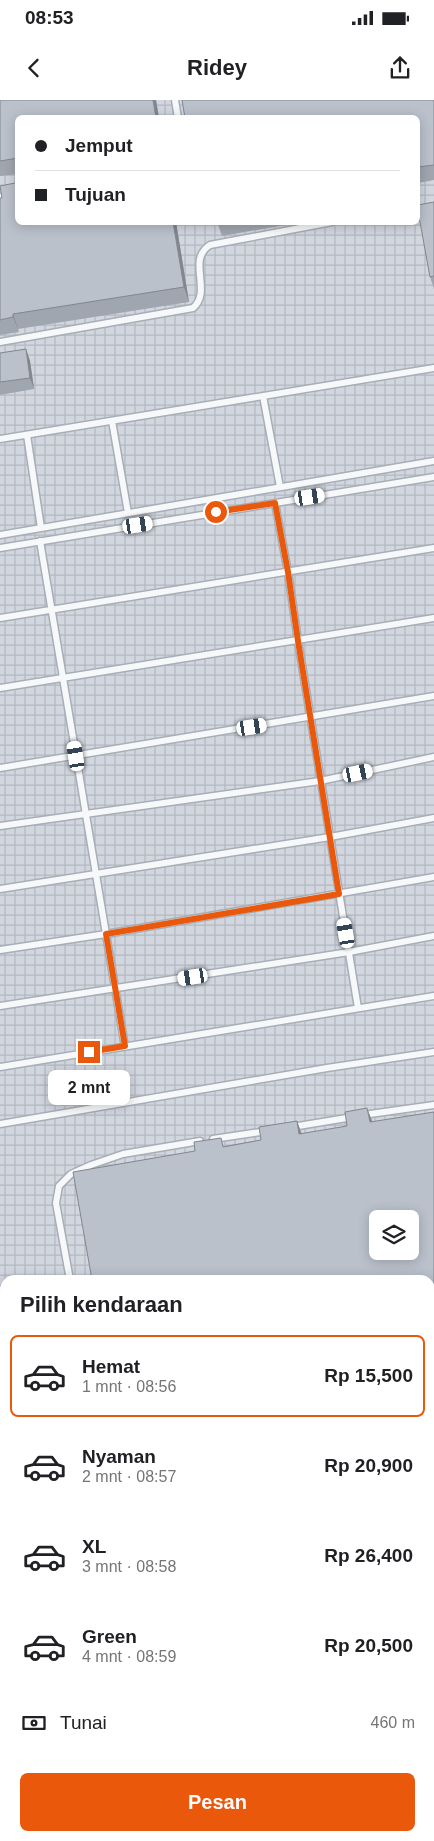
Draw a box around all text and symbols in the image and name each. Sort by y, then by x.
text: 08:53 [25,7,74,28]
icon: back [20,54,48,82]
icon: share [386,54,414,82]
text: Ridey [187,55,247,80]
text: Jemput [65,135,133,156]
text: Tujuan [65,184,126,205]
car [294,487,325,507]
route start [205,501,227,523]
car [122,515,153,535]
car [236,717,267,737]
car [66,740,85,772]
car [341,763,374,783]
car [336,917,355,949]
car [177,967,208,987]
route end [78,1041,100,1063]
callout: 2 mnt [48,1070,130,1104]
text: 2 mnt [68,1079,110,1096]
map controls [369,1210,419,1260]
button: layers [369,1210,419,1260]
text: Pilih kendaraan [20,1292,183,1317]
icon: car [22,1354,67,1399]
text: Hemat [82,1356,140,1377]
text: Rp 15,500 [324,1365,413,1386]
text: 1 mnt · 08:56 [82,1378,176,1395]
icon: car [22,1444,67,1489]
text: Nyaman [82,1446,156,1467]
text: Rp 20,900 [324,1455,413,1476]
text: 2 mnt · 08:57 [82,1468,176,1485]
icon: car [22,1534,67,1579]
text: XL [82,1536,106,1557]
text: Rp 26,400 [324,1545,413,1566]
text: 3 mnt · 08:58 [82,1558,176,1575]
icon: car [22,1624,67,1669]
text: Green [82,1626,137,1647]
text: Rp 20,500 [324,1635,413,1656]
text: 4 mnt · 08:59 [82,1648,176,1665]
icon: cash [20,1709,48,1737]
text: Tunai [60,1712,107,1733]
text: 460 m [371,1714,415,1731]
button: Pesan [20,1773,415,1831]

